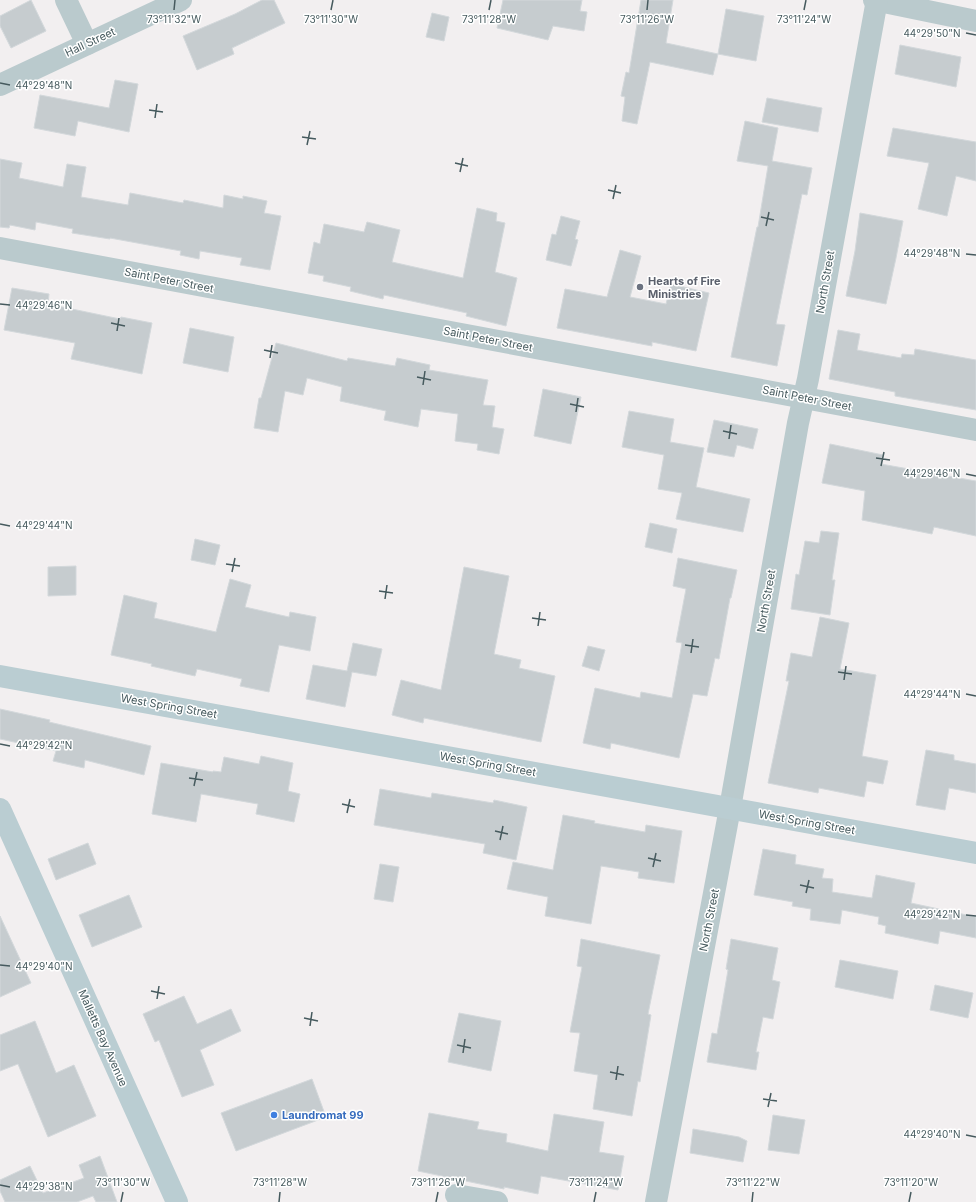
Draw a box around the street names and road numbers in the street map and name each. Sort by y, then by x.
street label: Hall Street [63,24,118,60]
street label: North Street [813,249,837,314]
street label: Saint Peter Street [123,264,215,296]
street label: Saint Peter Street [442,323,534,355]
street label: Saint Peter Street [761,382,853,414]
street label: North Street [754,568,778,633]
street label: West Spring Street [120,691,219,721]
street label: West Spring Street [439,749,538,779]
street label: West Spring Street [758,807,857,837]
street label: North Street [696,887,722,952]
street label: Malletts Bay Avenue [75,987,131,1089]

